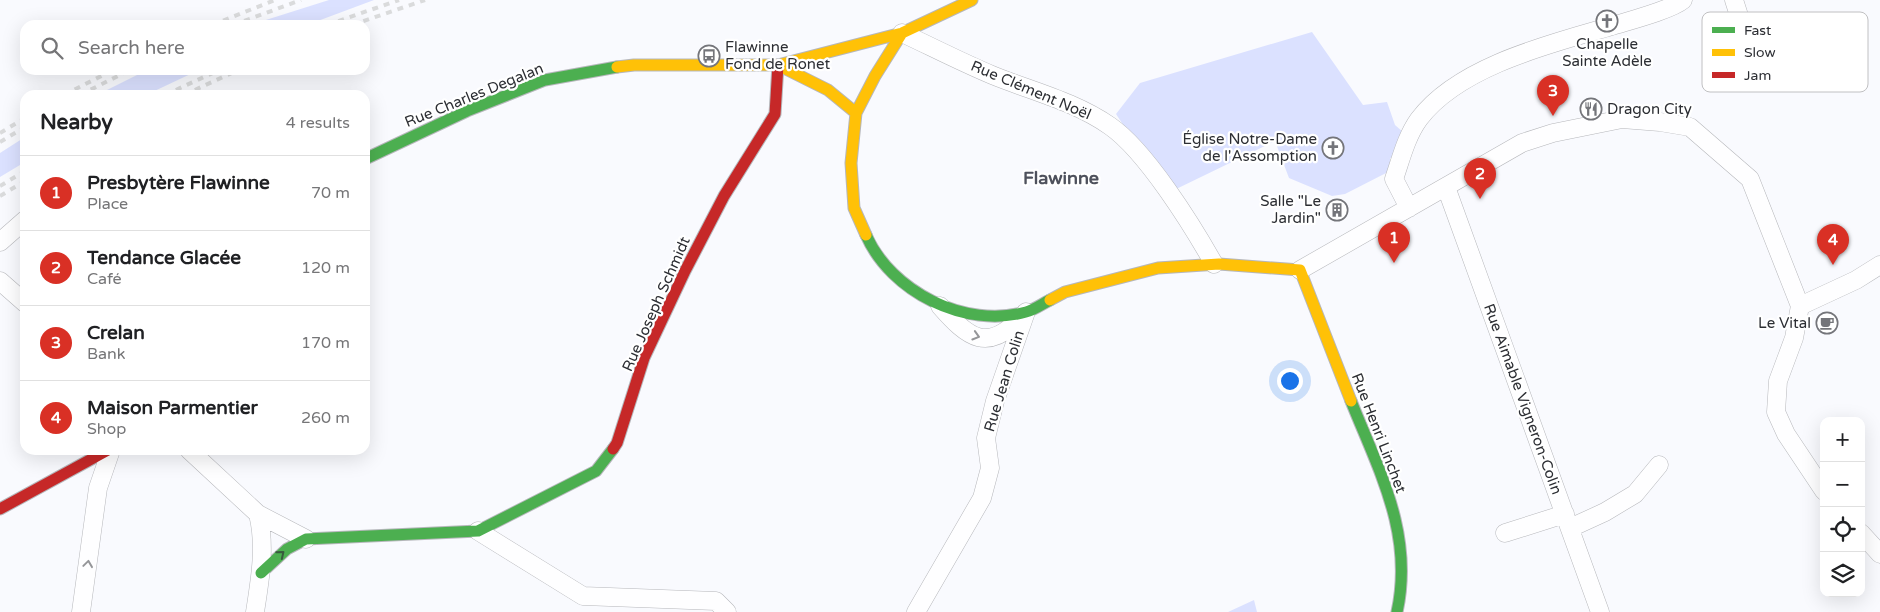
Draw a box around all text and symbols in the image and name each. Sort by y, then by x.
church icon: Chapelle Sainte Adèle [1595,9,1619,33]
legend [1702,12,1868,92]
search box [20,20,370,75]
text: Fast [1744,22,1772,39]
icon: search [38,34,66,62]
place label: Chapelle Sainte Adèle [1562,35,1652,70]
text: Search here [78,37,185,59]
place label: Flawinne Fond de Ronet [725,38,830,73]
bus stop icon: Flawinne Fond de Ronet [697,44,721,68]
text: Slow [1744,44,1776,61]
street label: Rue Clément Noël [968,57,1094,123]
street label: Rue Charles Degalan [402,59,546,131]
text: Jam [1744,67,1771,84]
pin: 3 [1537,75,1569,116]
restaurant icon: Dragon City [1579,97,1603,121]
place label: Dragon City [1607,100,1692,118]
text: Nearby [40,110,113,135]
text: 4 results [286,113,350,133]
place label: Église Notre-Dame de l'Assomption [1183,130,1317,165]
church icon: Église Notre-Dame de l'Assomption [1321,136,1345,160]
pin: 2 [1464,158,1496,199]
district label: Flawinne [1023,167,1099,189]
text: Presbytère Flawinne [87,172,270,194]
text: 1 [51,183,61,203]
text: 70 m [311,183,350,203]
place label: Salle "Le Jardin" [1260,192,1321,227]
text: Place [87,194,128,214]
building icon: Salle "Le Jardin" [1325,198,1349,222]
pin: 1 [1378,222,1410,263]
pin: 4 [1817,224,1849,265]
street label: Rue Joseph Schmidt [618,234,694,374]
text: Tendance Glacée [87,247,241,269]
text: 2 [51,258,61,278]
text: 120 m [301,258,350,278]
text: Café [87,269,122,289]
street label: Rue Aimable Vigneron-Colin [1480,301,1566,497]
cafe icon: Le Vital [1815,311,1839,335]
place label: Le Vital [1758,314,1811,332]
text: Crelan [87,322,145,344]
street label: Rue Jean Colin [980,328,1028,434]
one-way arrow [972,330,980,340]
text: 3 [51,333,61,353]
text: 170 m [301,333,350,353]
text: Bank [87,344,126,364]
your location [1277,368,1303,394]
street label: Rue Henri Linchet [1348,370,1410,496]
text: Maison Parmentier [87,397,258,419]
text: 4 [51,408,61,428]
text: 260 m [301,408,350,428]
map controls [1820,417,1865,597]
button: + [1820,417,1865,462]
text: Shop [87,419,126,439]
button: − [1820,462,1865,507]
button: locate [1820,507,1865,552]
one-way arrow [276,550,285,559]
button: layers [1820,552,1865,597]
one-way arrow [82,559,93,567]

